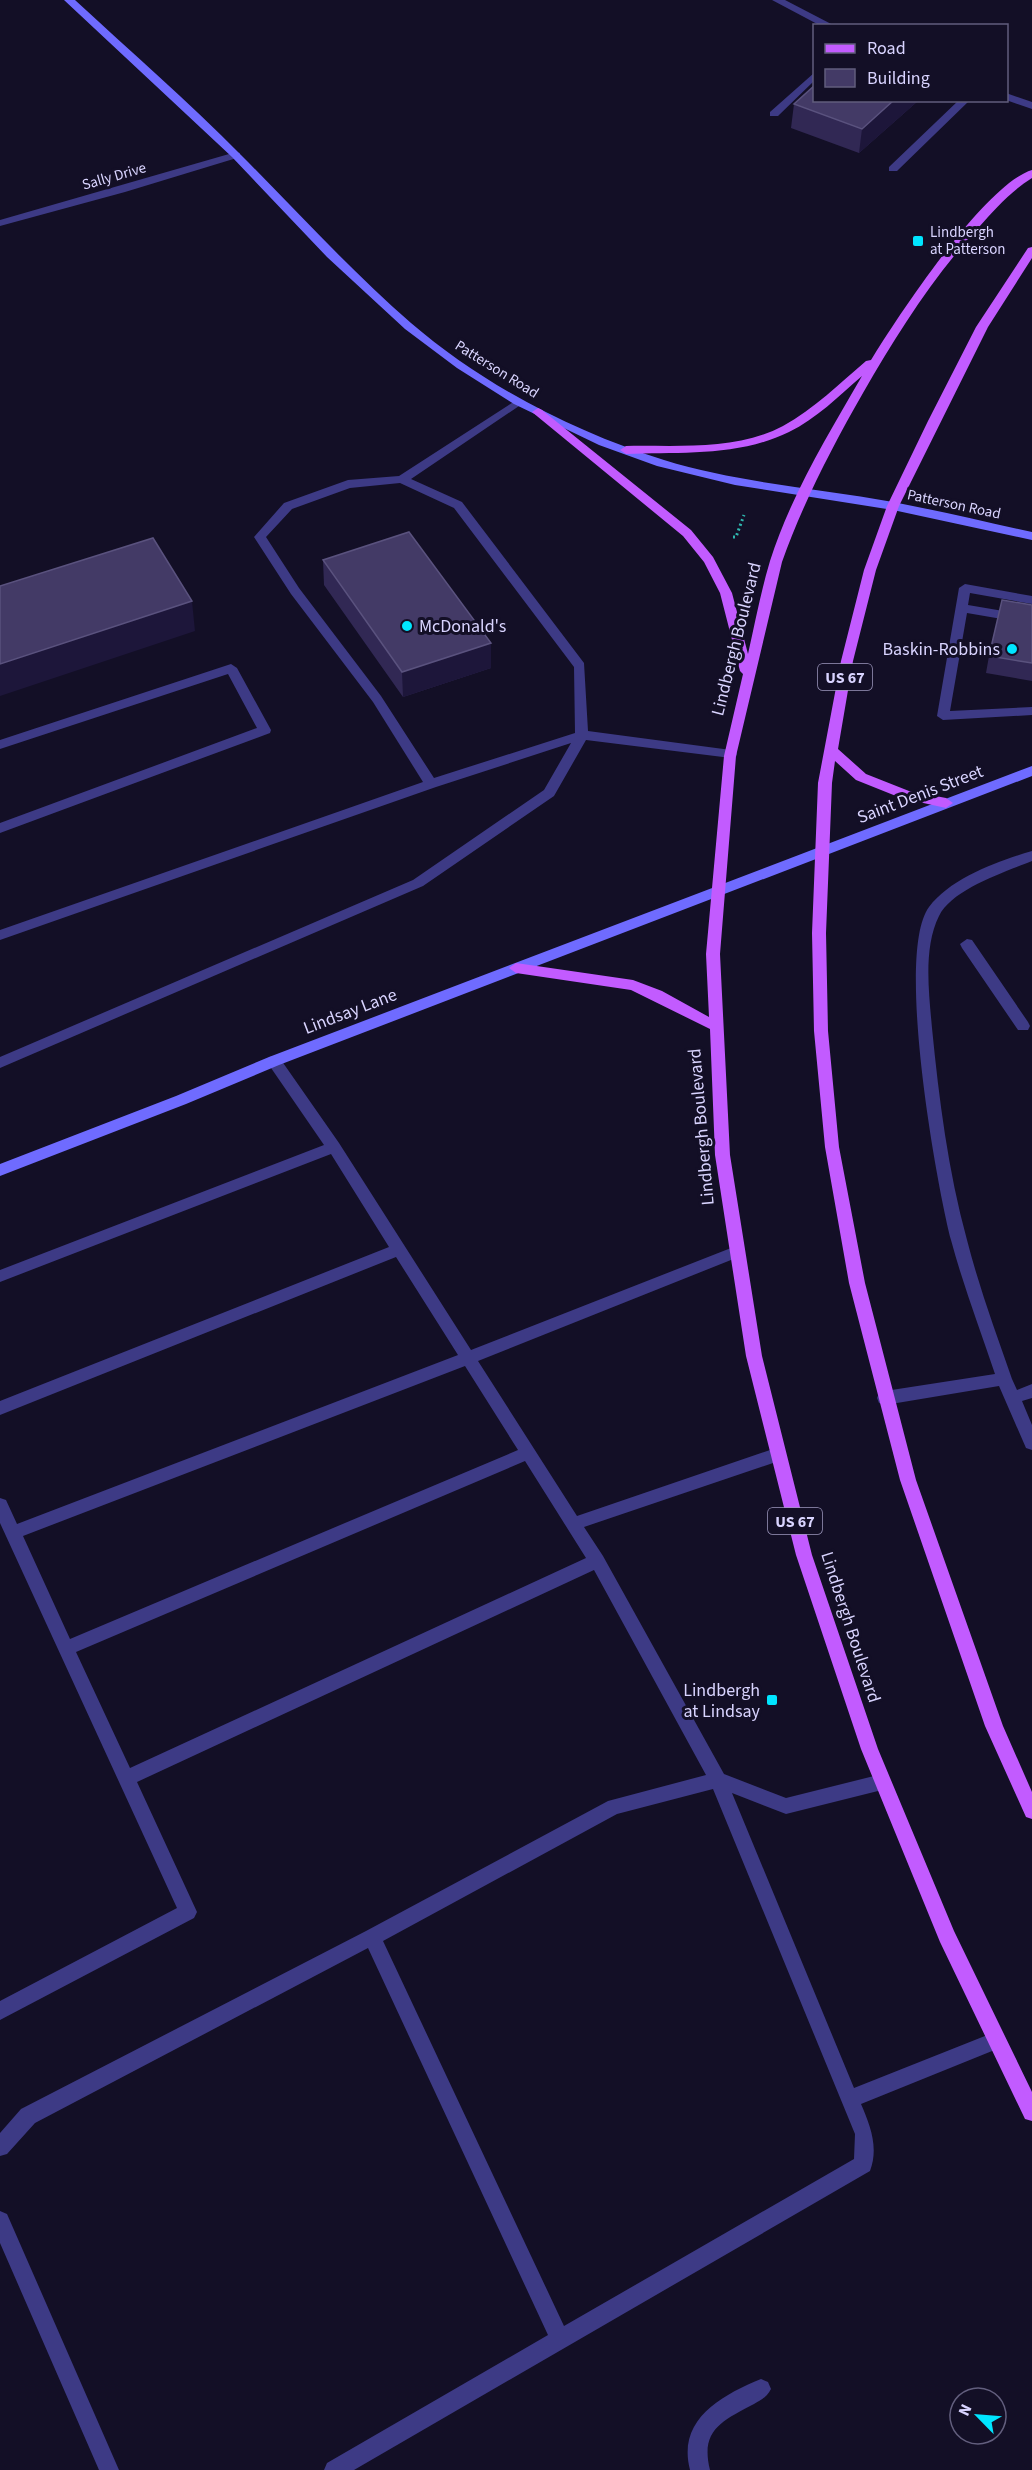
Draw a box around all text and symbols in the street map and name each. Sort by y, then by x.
legend [813,24,1008,102]
text: Road [867,36,906,61]
text: Building [867,66,930,91]
street label: Sally Drive [80,157,149,196]
place label: Lindbergh at Patterson [930,222,1005,260]
marker: Lindbergh at Patterson [911,234,925,248]
street label: Patterson Road [451,335,543,404]
street label: Patterson Road [905,484,1003,525]
street label: Lindbergh Boulevard [705,560,768,718]
place label: McDonald's [419,614,506,639]
marker: McDonald's [400,619,414,633]
place label: Baskin-Robbins [882,637,1000,662]
marker: Baskin-Robbins [1005,642,1019,656]
road number: US 67 [818,664,872,690]
street label: Saint Denis Street [854,759,987,830]
street label: Lindsay Lane [300,982,401,1041]
street label: Lindbergh Boulevard [682,1047,721,1206]
road number: US 67 [768,1508,822,1534]
street label: Lindbergh Boulevard [814,1548,887,1706]
place label: Lindbergh at Lindsay [683,1678,761,1724]
marker: Lindbergh at Lindsay [765,1693,779,1707]
north arrow [948,2386,1008,2446]
text: N [953,2401,978,2420]

